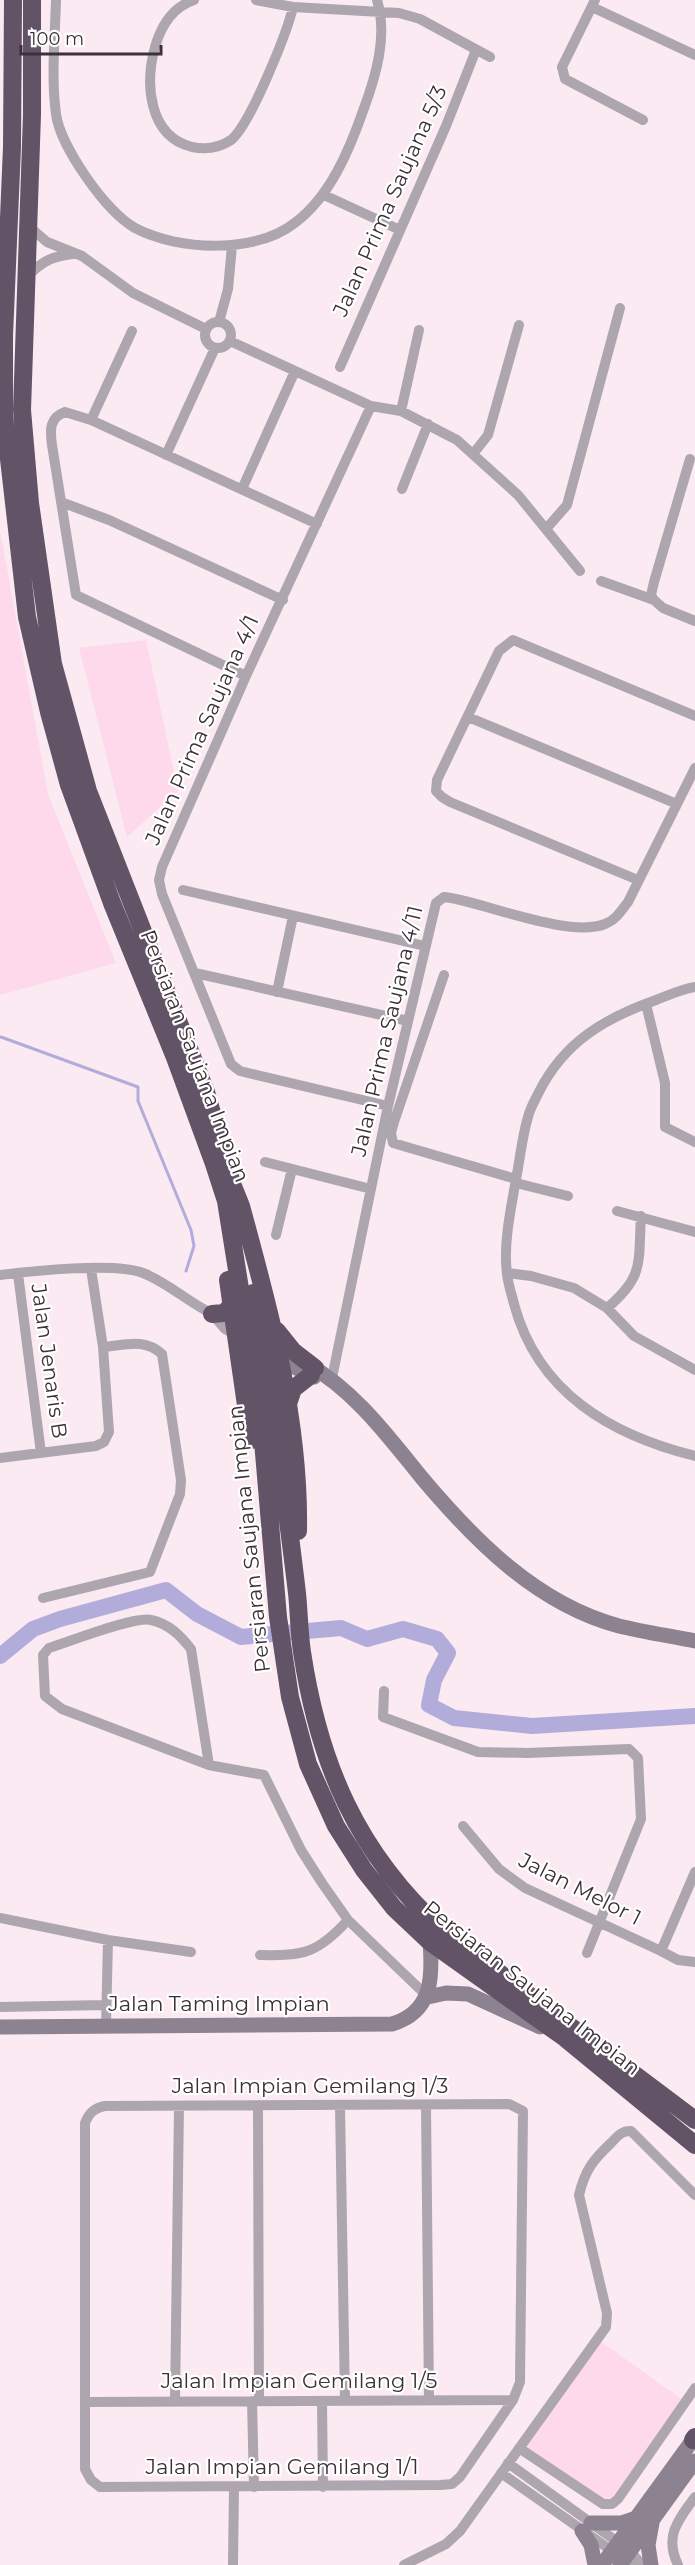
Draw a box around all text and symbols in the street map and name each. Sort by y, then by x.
scale bar [21,18,160,56]
text: 100 m [30,28,84,50]
street label: Jalan Prima Saujana 5/3 [327,82,452,321]
street label: Jalan Prima Saujana 4/1 [139,611,264,849]
street label: Jalan Prima Saujana 4/11 [345,903,428,1160]
street label: Persiaran Saujana Impian [136,926,255,1186]
street label: Jalan Jenaris B [26,1281,73,1440]
street label: Persiaran Saujana Impian [222,1404,275,1674]
street label: Jalan Melor 1 [514,1847,645,1930]
street label: Persiaran Saujana Impian [419,1895,646,2080]
street label: Jalan Taming Impian [107,1991,330,2016]
street label: Jalan Impian Gemilang 1/3 [171,2073,448,2098]
street label: Jalan Impian Gemilang 1/5 [160,2368,437,2393]
street label: Jalan Impian Gemilang 1/1 [144,2454,419,2479]

